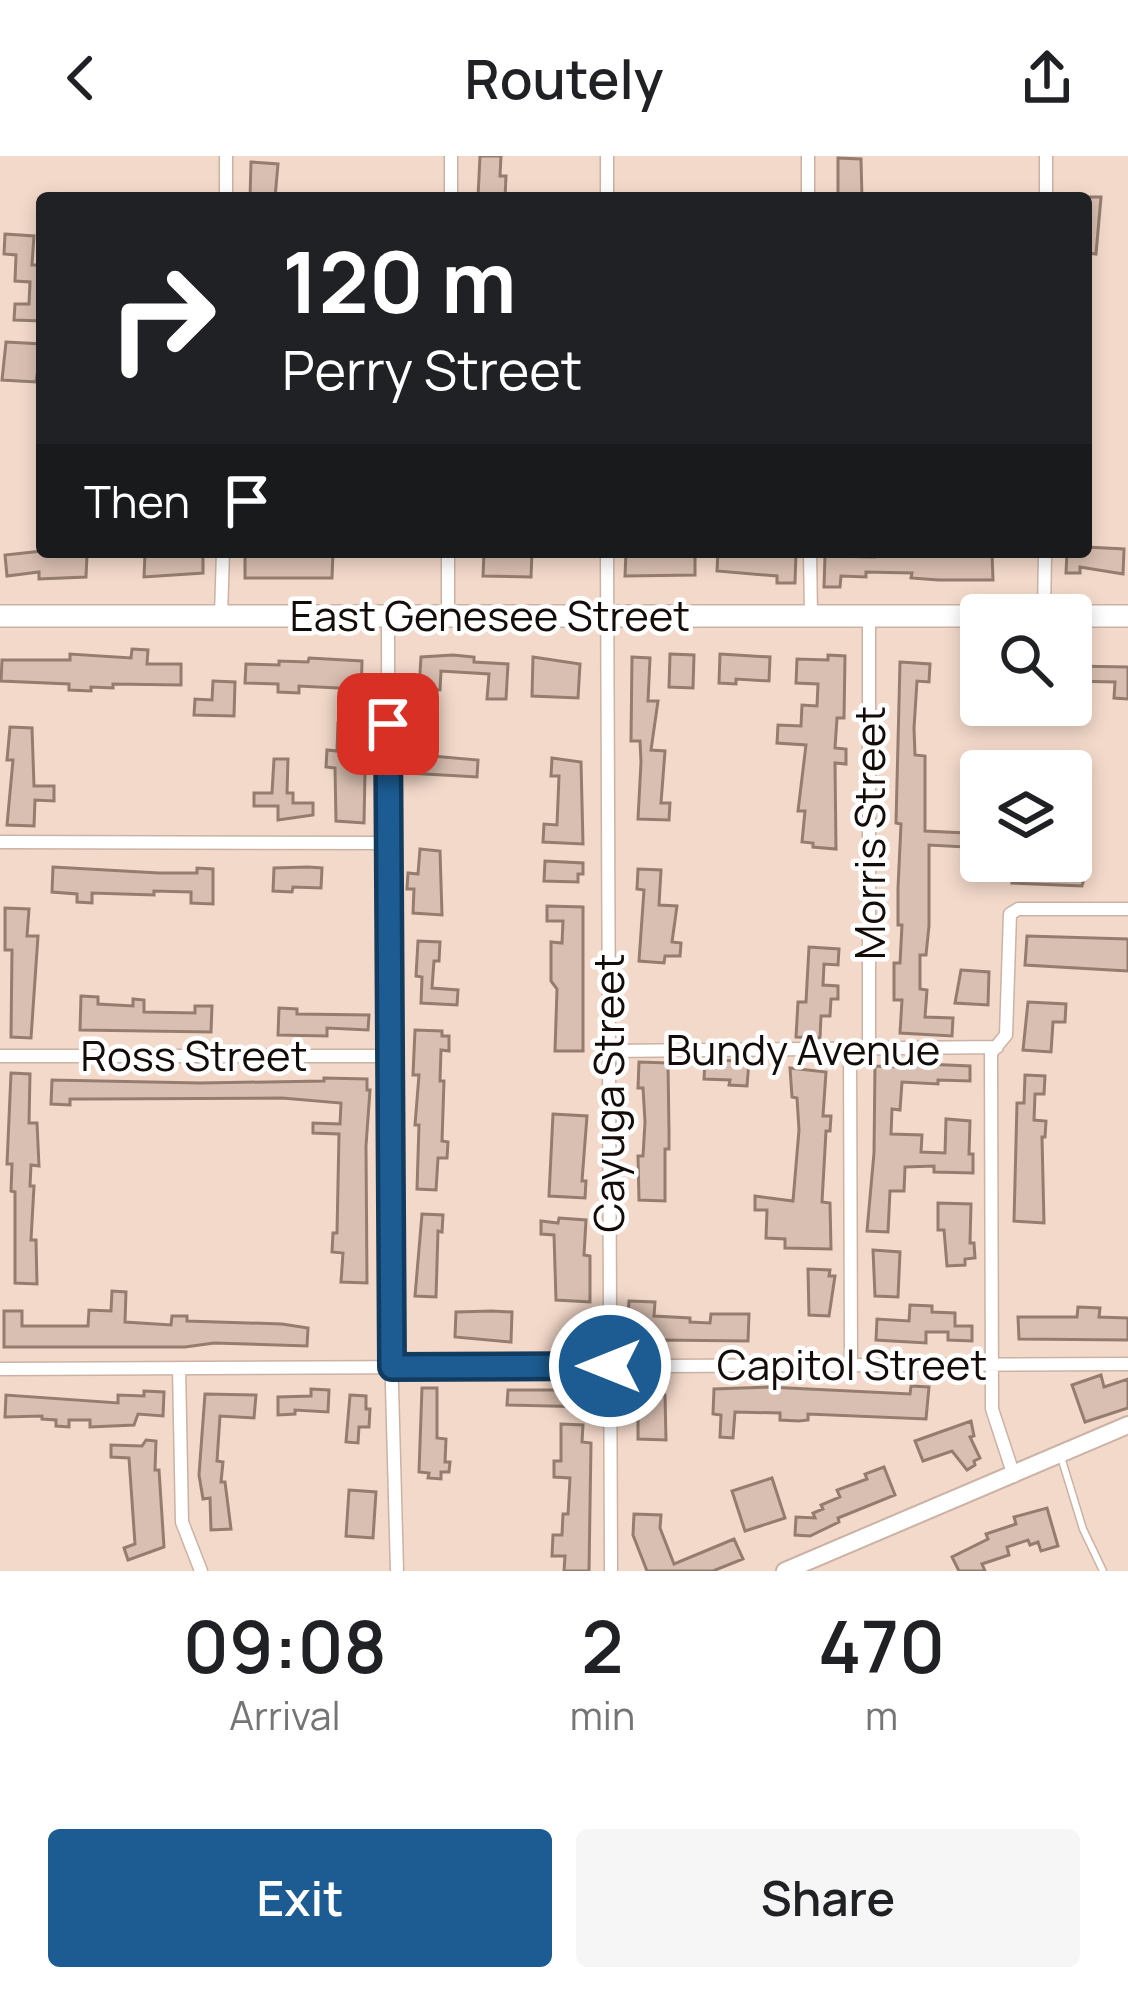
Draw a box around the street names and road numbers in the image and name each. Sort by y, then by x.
street label: East Genesee Street [290,586,690,644]
street label: Morris Street [840,706,898,960]
street label: Cayuga Street [579,953,637,1233]
street label: Bundy Avenue [666,1020,940,1078]
street label: Ross Street [81,1026,307,1084]
street label: Capitol Street [717,1335,987,1393]

